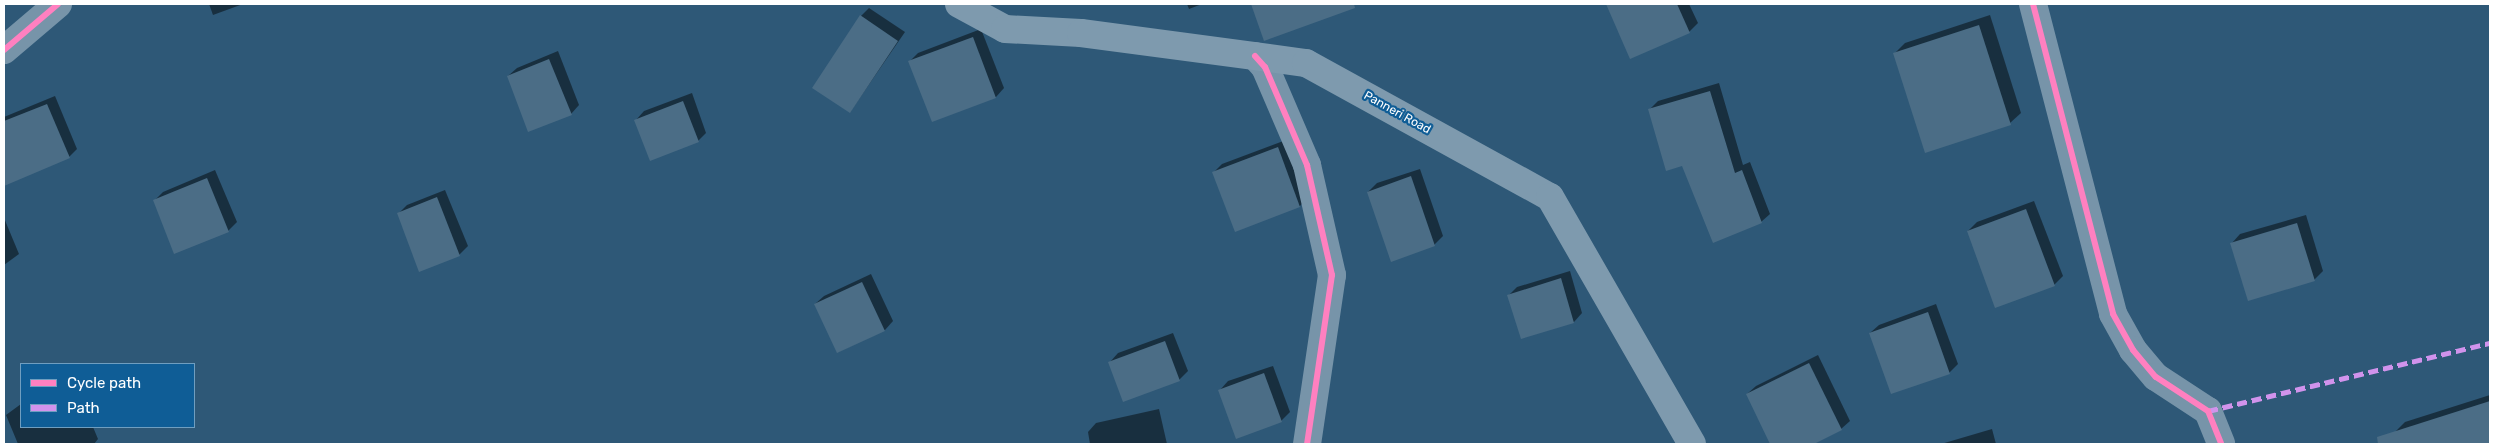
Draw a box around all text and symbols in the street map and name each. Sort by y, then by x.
street label: Panneri Road [1361,89,1433,137]
legend [20,363,195,428]
text: Cycle path [67,374,141,392]
text: Path [67,399,100,417]

